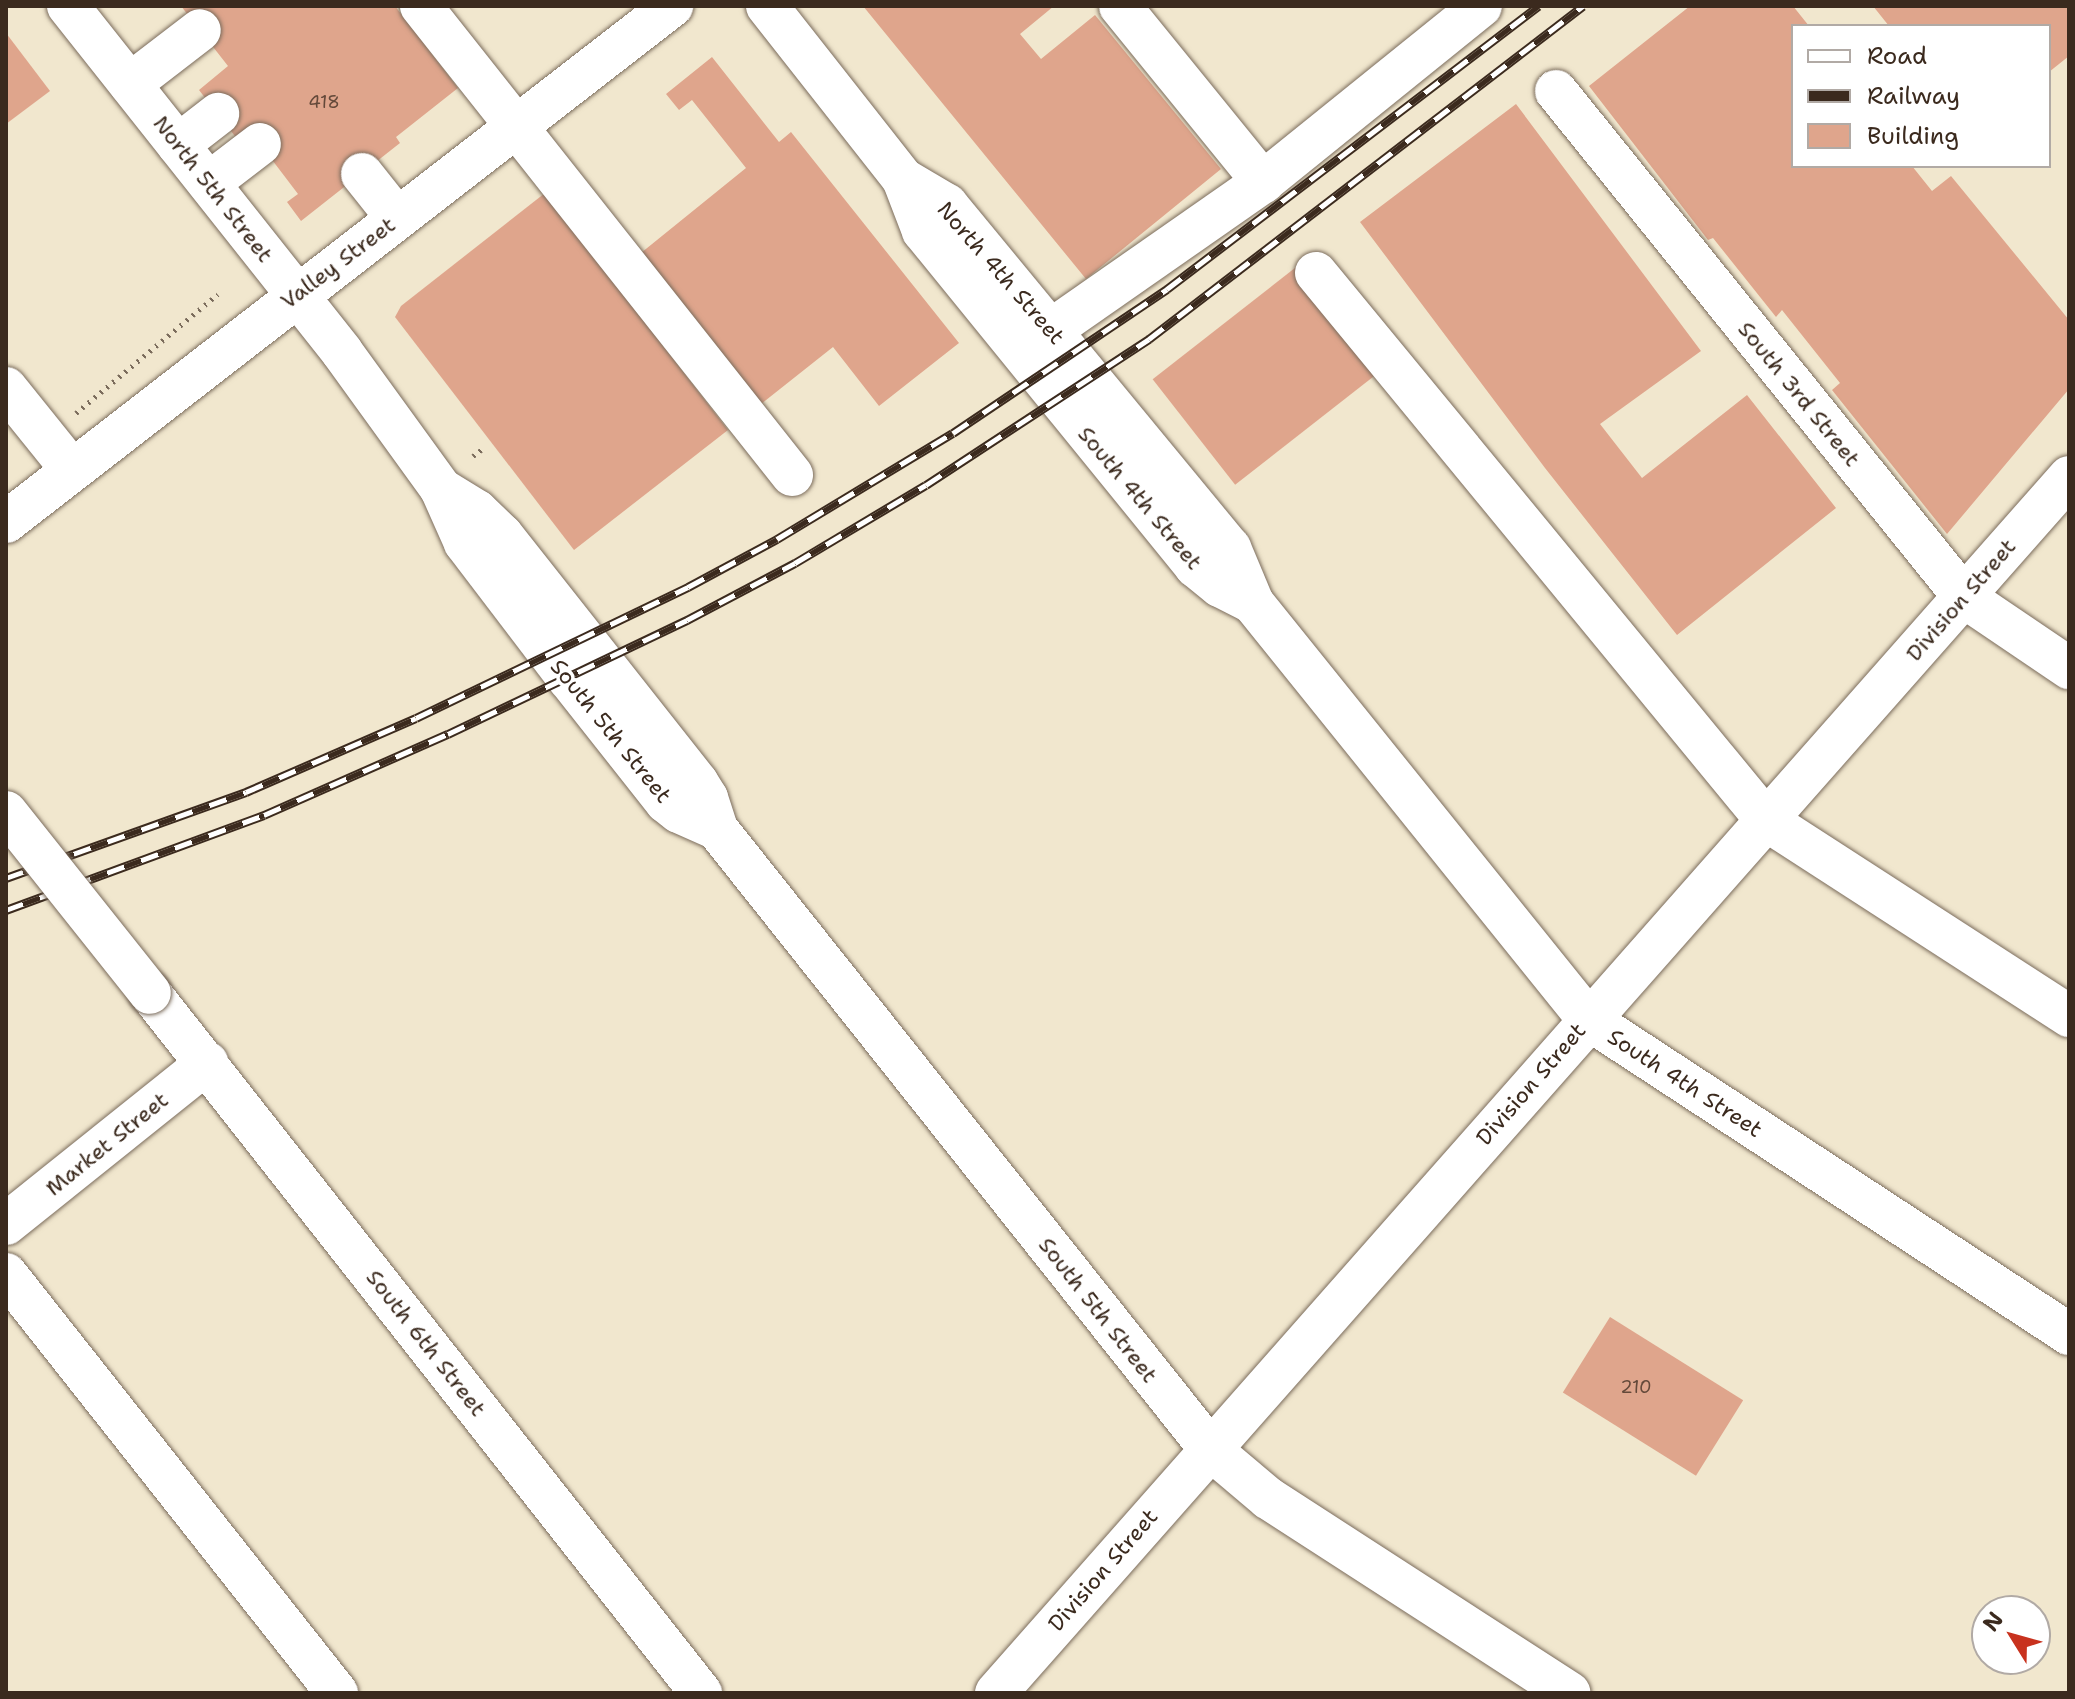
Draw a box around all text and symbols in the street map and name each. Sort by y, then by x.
legend [1791,24,2051,168]
text: Road [1867,40,1927,72]
text: Railway [1867,80,1960,112]
house number: 418 [308,91,340,113]
street label: North 5th Street [148,111,278,267]
text: Building [1867,120,1959,152]
street label: North 4th Street [932,196,1070,350]
street label: Valley Street [276,211,400,315]
street label: South 3rd Street [1732,316,1866,472]
street label: South 4th Street [1072,421,1208,575]
street label: Division Street [1901,533,2021,667]
street label: South 5th Street [545,654,677,808]
street label: Division Street [1471,1017,1591,1151]
street label: South 4th Street [1603,1023,1767,1143]
street label: Market Street [40,1087,174,1201]
street label: South 5th Street [1033,1232,1163,1388]
street label: South 6th Street [361,1265,491,1421]
house number: 210 [1620,1376,1652,1398]
street label: Division Street [1043,1503,1163,1637]
north arrow [1971,1595,2051,1675]
text: N [1976,1606,2010,1637]

